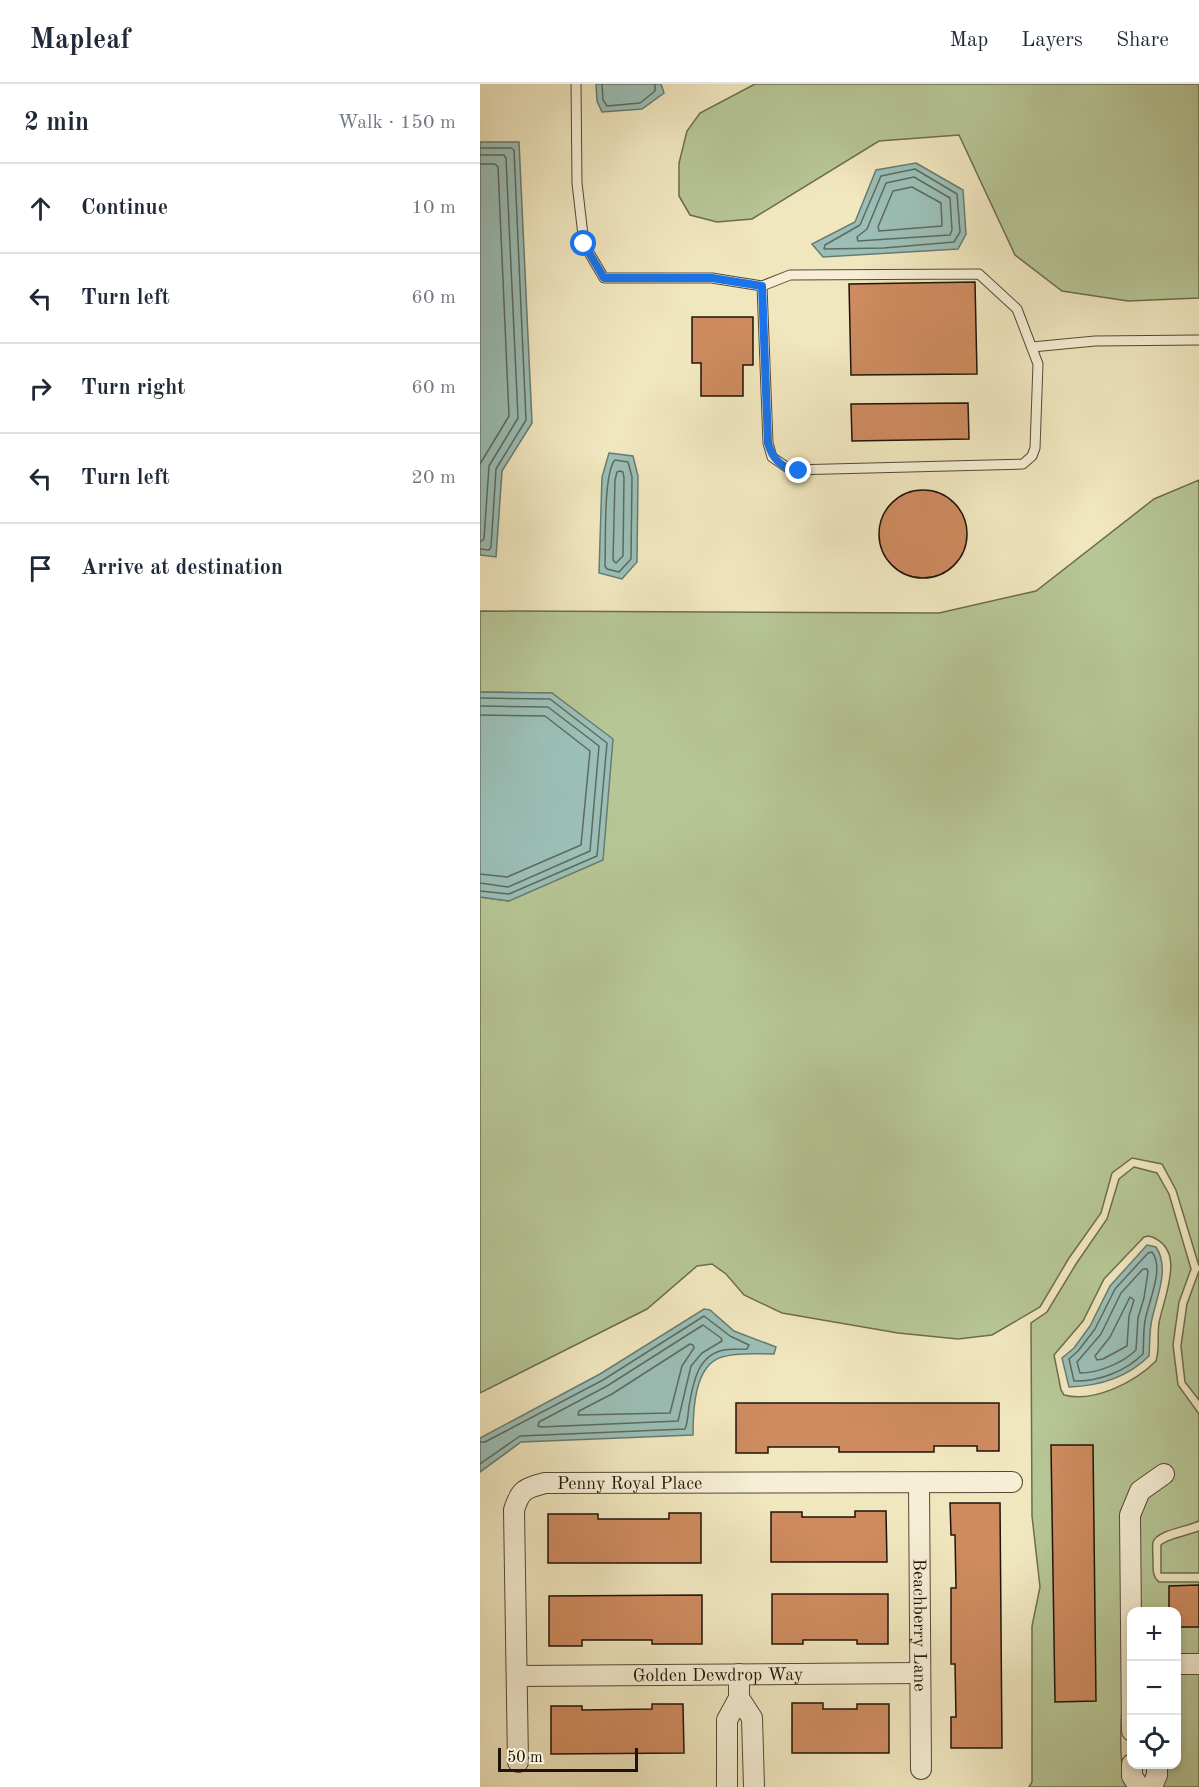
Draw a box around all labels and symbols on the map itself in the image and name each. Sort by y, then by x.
route start [570,230,596,256]
route end [785,457,811,483]
street label: Penny Royal Place [557,1475,702,1493]
street label: Beachberry Lane [910,1558,928,1692]
street label: Golden Dewdrop Way [633,1666,804,1685]
scale bar [498,1745,638,1772]

